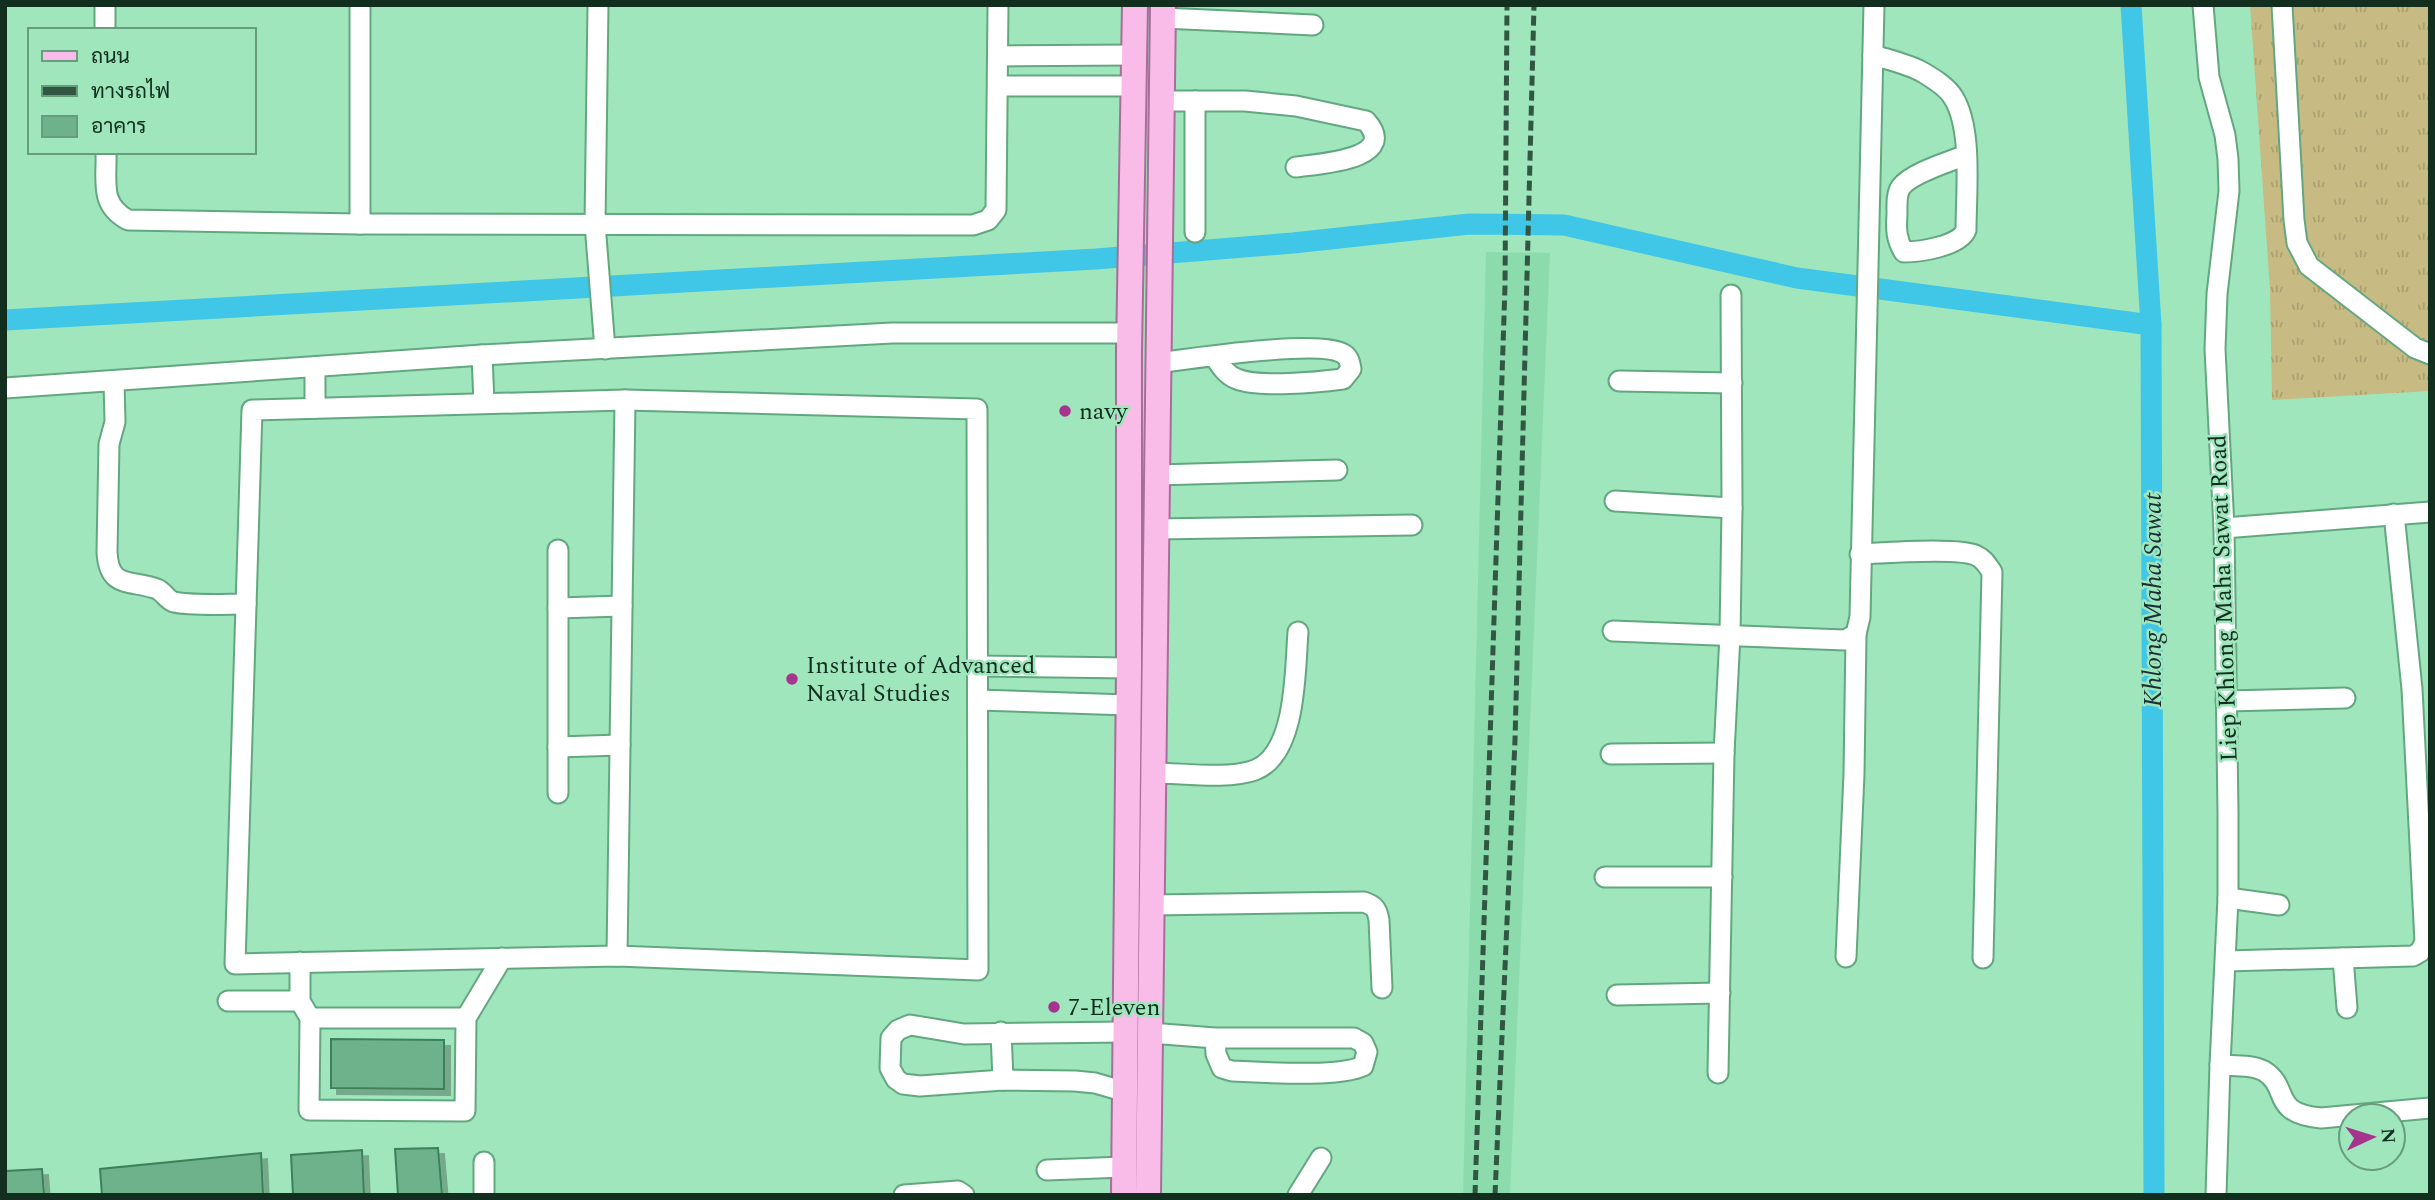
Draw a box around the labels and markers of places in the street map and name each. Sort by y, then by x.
place label: navy [1079,394,1129,430]
marker: navy [1057,403,1073,419]
place label: Institute of Advanced Naval Studies [806,648,1035,712]
marker: Institute of Advanced Naval Studies [784,671,800,687]
place label: 7-Eleven [1068,990,1160,1026]
marker: 7-Eleven [1046,999,1062,1015]

